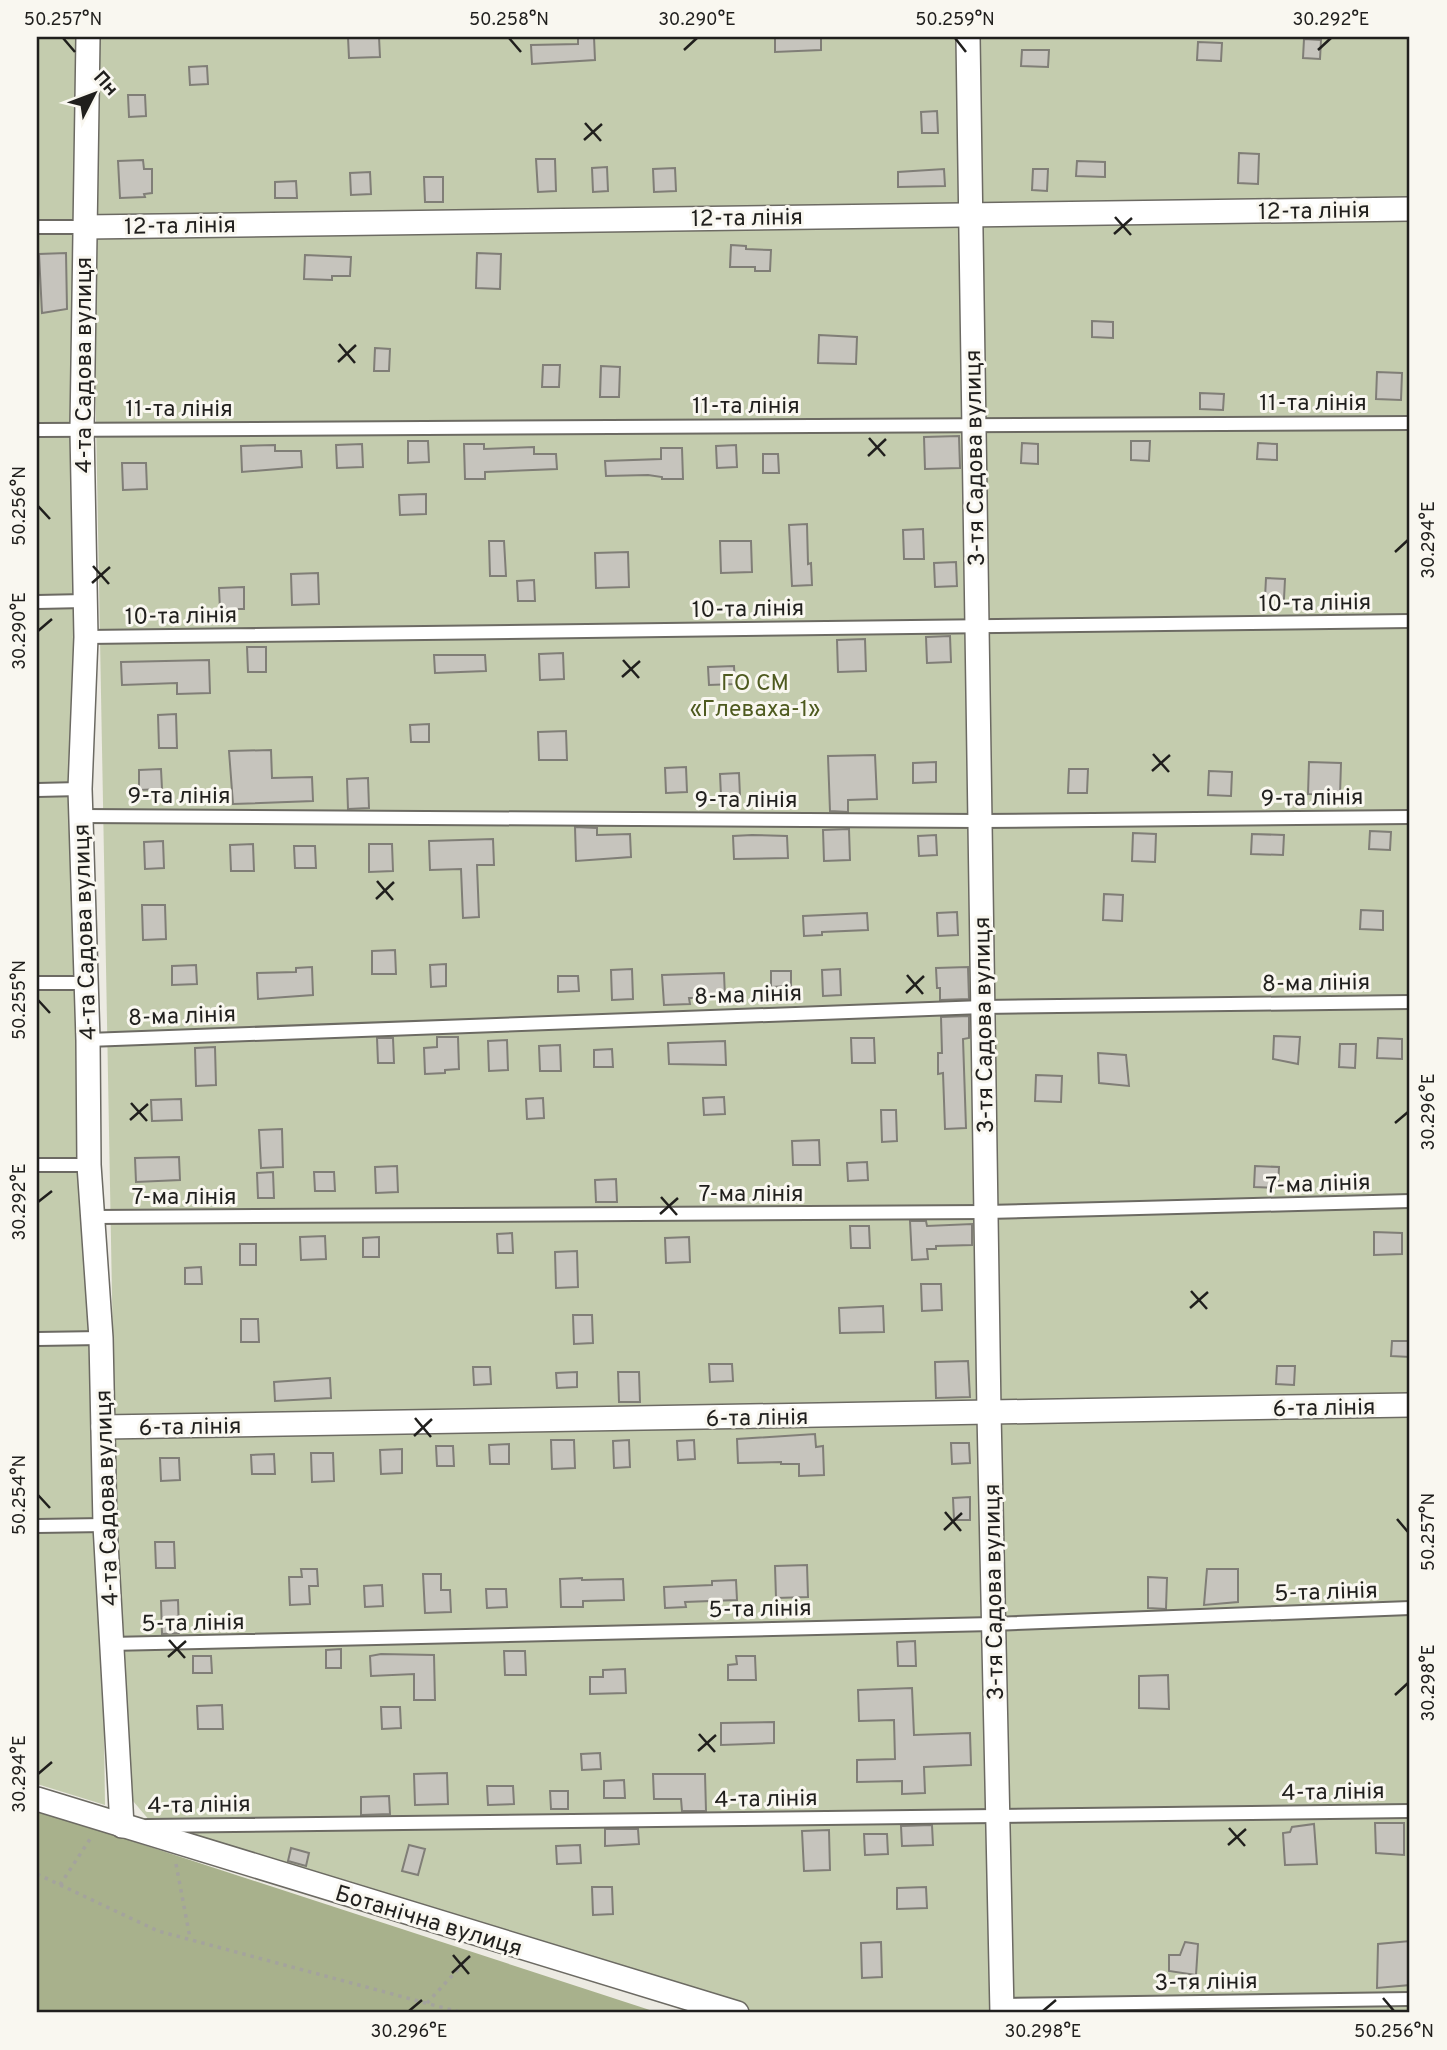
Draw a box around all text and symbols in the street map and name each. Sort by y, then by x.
text: 50.257°N [24,9,102,32]
text: 50.258°N [469,9,549,32]
text: 30.290°E [658,9,736,32]
text: 50.259°N [915,9,995,32]
text: 30.292°E [1292,9,1370,32]
north arrow [60,60,130,130]
text: Пн [88,66,123,102]
street label: 12-та лінія [1258,197,1370,228]
street label: 12-та лінія [691,204,803,235]
street label: 12-та лінія [124,212,236,243]
street label: 4-та Садова вулиця [71,257,100,473]
street label: 3-тя Садова вулиця [960,349,993,567]
street label: 11-та лінія [1259,390,1367,419]
street label: 11-та лінія [692,393,800,422]
street label: 11-та лінія [125,396,233,425]
text: 50.256°N [9,466,32,546]
text: 30.294°E [1418,501,1441,579]
street label: 10-та лінія [1259,589,1372,620]
text: 30.290°E [9,592,32,670]
street label: 10-та лінія [692,595,805,626]
street label: 10-та лінія [125,602,238,633]
park label: ГО СМ «Глеваха-1» [690,670,820,725]
street label: 9-та лінія [128,783,230,812]
street label: 9-та лінія [1260,784,1364,815]
street label: 9-та лінія [695,787,797,816]
street label: 4-та Садова вулиця [68,823,105,1041]
street label: 3-тя Садова вулиця [969,916,1002,1134]
text: 50.255°N [9,960,32,1040]
street label: 8-ма лінія [1262,969,1370,1000]
street label: 8-ма лінія [694,980,803,1013]
street label: 8-ма лінія [128,1001,237,1034]
text: 30.296°E [1418,1074,1441,1150]
text: 30.292°E [9,1163,32,1241]
street label: 7-ма лінія [1265,1169,1371,1202]
street label: 7-ма лінія [698,1181,804,1210]
street label: 7-ма лінія [131,1184,237,1213]
street label: 4-та Садова вулиця [90,1389,127,1607]
street label: 6-та лінія [1272,1394,1376,1425]
street label: 6-та лінія [705,1404,809,1435]
street label: 6-та лінія [138,1413,242,1444]
text: 50.254°N [9,1455,32,1535]
street label: 3-тя Садова вулиця [979,1483,1012,1701]
text: 50.257°N [1418,1493,1441,1571]
street label: 5-та лінія [1274,1577,1378,1610]
street label: 5-та лінія [708,1595,812,1626]
street label: 5-та лінія [141,1609,245,1640]
text: 30.298°E [1418,1644,1441,1722]
text: 30.294°E [9,1735,32,1813]
street label: 4-та лінія [1281,1778,1385,1809]
street label: 4-та лінія [714,1785,818,1816]
street label: 4-та лінія [147,1791,251,1822]
street label: Ботанічна вулиця [331,1880,525,1965]
street label: 3-тя лінія [1154,1968,1258,1999]
text: 30.296°E [371,2021,447,2044]
text: 30.298°E [1004,2021,1082,2044]
text: 50.256°N [1354,2021,1434,2044]

